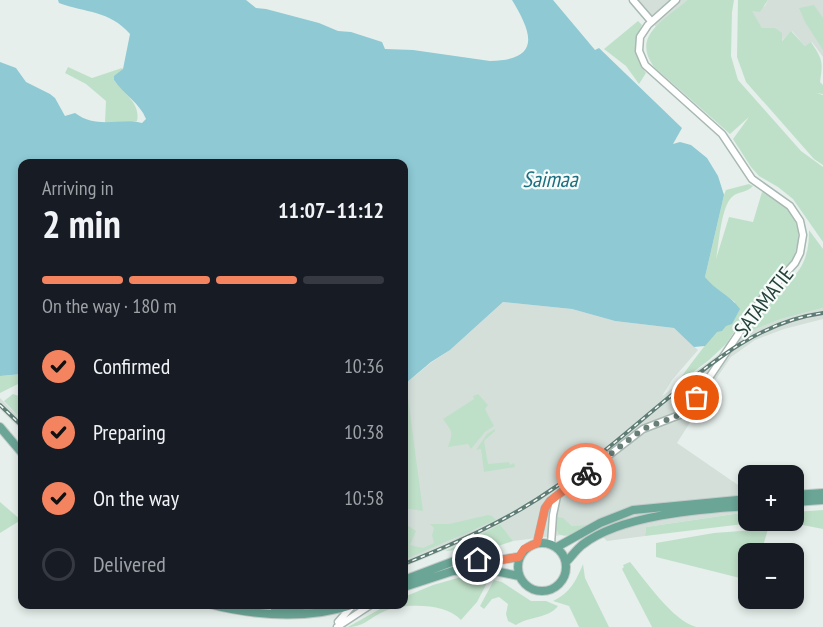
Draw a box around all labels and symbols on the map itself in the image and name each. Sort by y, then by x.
water label: Saimaa [523,165,579,193]
street label: SATAMATIE [728,261,799,342]
pin [671,372,722,423]
courier [556,443,616,503]
pin [452,534,503,585]

